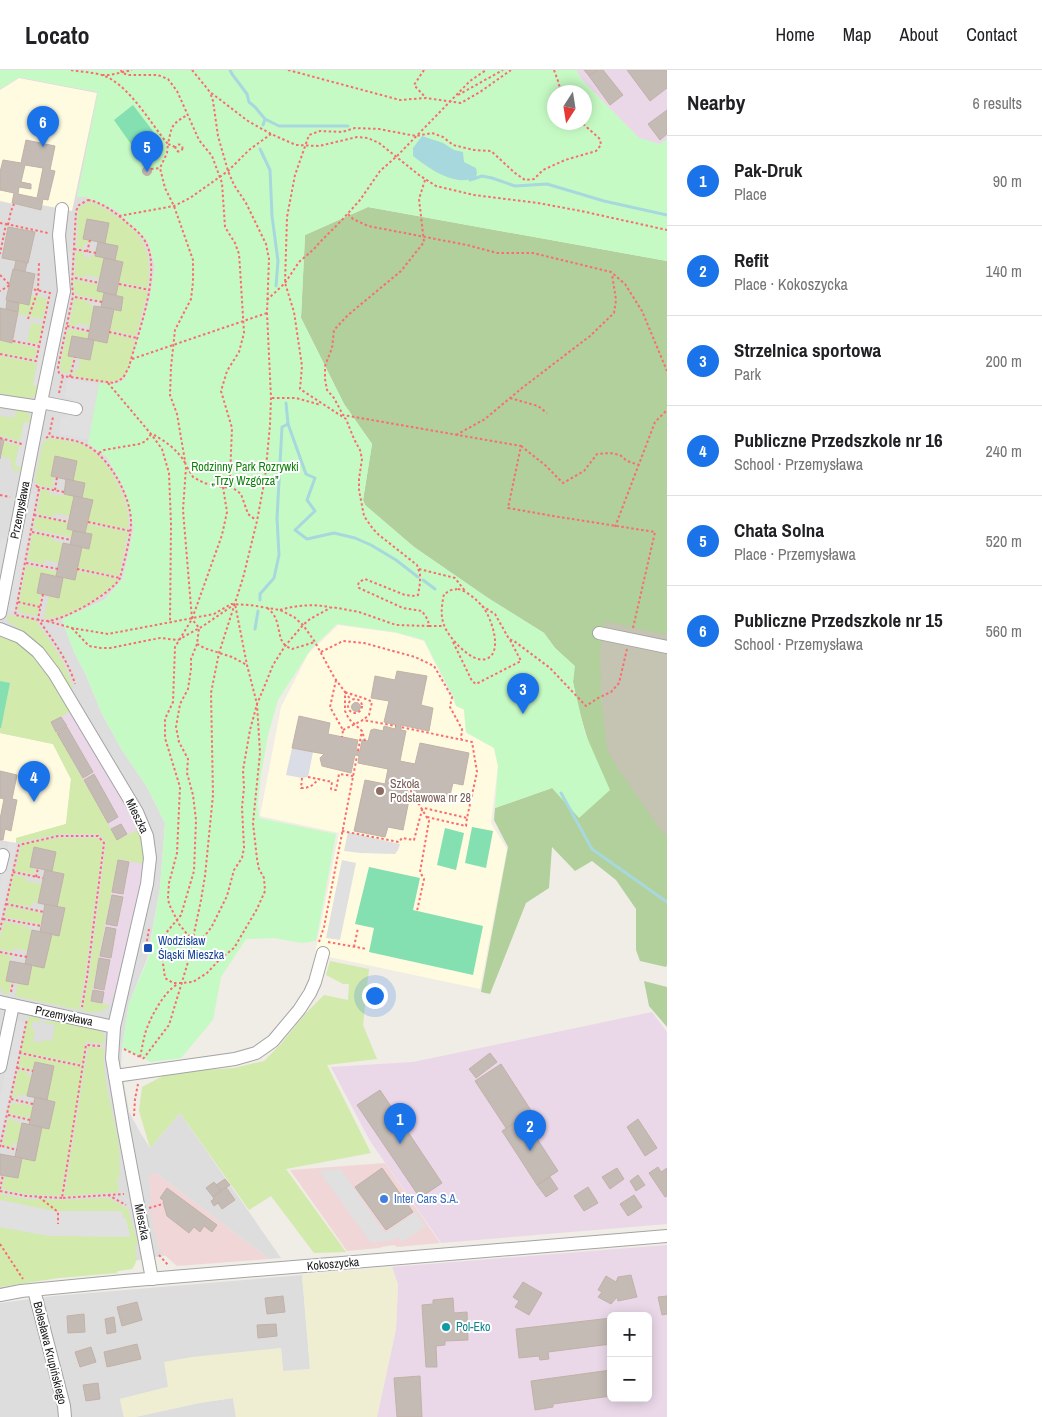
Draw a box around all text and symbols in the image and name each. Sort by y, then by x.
text: Locato [25,19,90,51]
text: Home [775,22,815,47]
text: Map [843,22,872,47]
text: About [900,22,938,47]
text: Contact [966,22,1017,47]
north arrow [547,85,592,130]
text: Nearby [687,88,745,117]
text: 6 results [972,92,1022,114]
pin: 6 [27,106,59,147]
pin: 5 [131,131,163,172]
text: Pak-Druk [734,157,802,183]
text: 1 [699,170,707,192]
text: 90 m [993,170,1022,192]
text: Place [734,183,767,205]
text: Refit [734,247,769,273]
text: 2 [699,260,707,282]
text: 140 m [986,260,1022,282]
text: Place · Kokoszycka [734,273,848,295]
text: Strzelnica sportowa [734,337,881,363]
text: 3 [699,350,707,372]
text: 200 m [986,350,1022,372]
text: Park [734,363,761,385]
text: Publiczne Przedszkole nr 16 [734,427,943,453]
text: 4 [699,440,707,462]
text: 240 m [986,440,1022,462]
text: School · Przemysława [734,453,863,475]
park label: Rodzinny Park Rozrywki „Trzy Wzgórza” [191,459,299,489]
street label: Przemysława [7,479,34,540]
text: Chata Solna [734,517,824,543]
text: 5 [699,530,707,552]
text: 520 m [986,530,1022,552]
text: Place · Przemysława [734,543,856,565]
text: Publiczne Przedszkole nr 15 [734,607,943,633]
text: 6 [699,620,707,642]
text: 560 m [986,620,1022,642]
text: School · Przemysława [734,633,863,655]
pin: 3 [507,673,539,714]
pin: 4 [18,761,50,802]
place label: Szkoła Podstawowa nr 28 [390,776,471,806]
marker: Szkoła Podstawowa nr 28 [374,785,386,797]
street label: Mieszka [122,796,152,836]
place label: Wodzisław Śląski Mieszka [158,933,225,963]
marker: Wodzisław Śląski Mieszka [142,942,154,954]
your location [362,983,388,1009]
street label: Przemysława [34,1002,95,1030]
pin: 1 [384,1103,416,1144]
pin: 2 [514,1110,546,1151]
place label: Inter Cars S.A. [394,1191,459,1207]
marker: Inter Cars S.A. [378,1193,390,1205]
street label: Mieszka [131,1202,153,1242]
street label: Kokoszycka [306,1254,360,1274]
street label: Bolesława Krupińskiego [29,1300,71,1406]
map controls [607,1312,652,1402]
button: + [607,1312,652,1357]
place label: Pol-Eko [456,1319,490,1335]
marker: Pol-Eko [440,1321,452,1333]
button: − [607,1357,652,1402]

